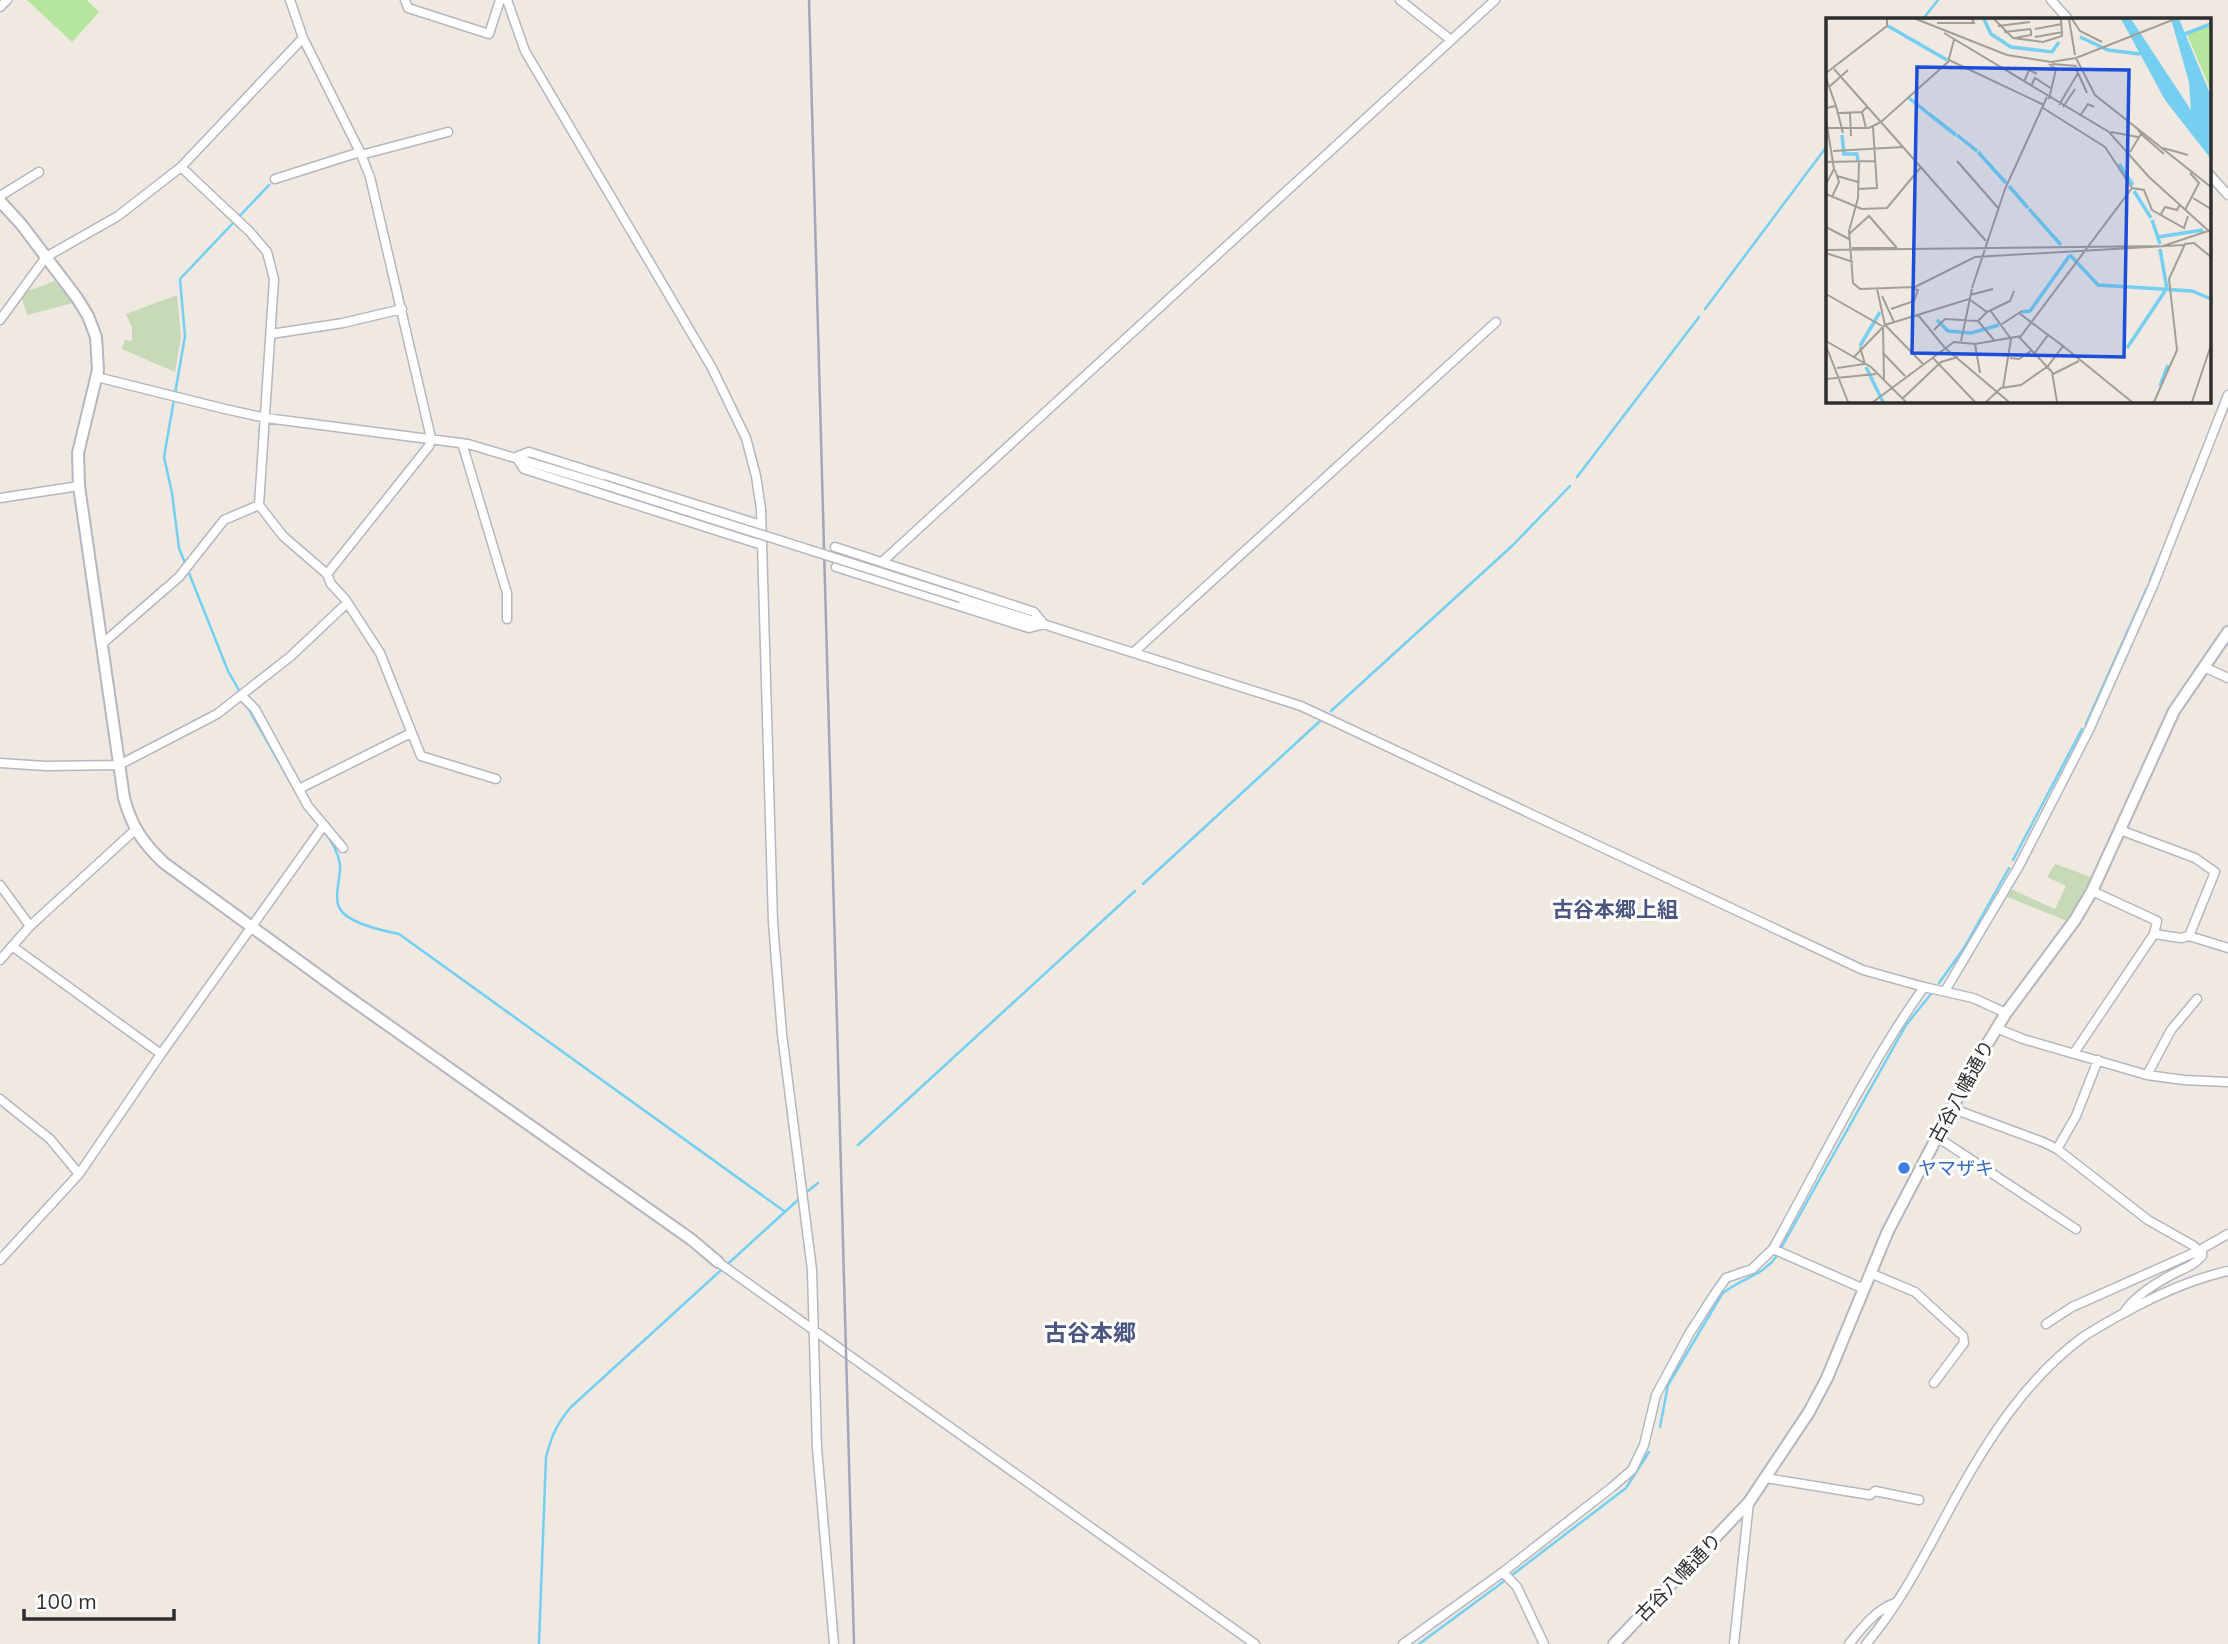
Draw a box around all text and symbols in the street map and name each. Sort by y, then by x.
inset map [1826,18,2210,402]
district label: 古谷本郷上組 [1552,896,1678,922]
street label: 古谷八幡通り [1923,1035,1999,1147]
place label: ヤマザキ [1918,1156,1994,1180]
marker: ヤマザキ [1896,1160,1912,1176]
district label: 古谷本郷 [1044,1318,1136,1347]
street label: 古谷八幡通り [1630,1528,1726,1626]
scale bar [24,1578,175,1622]
text: 100 m [35,1588,97,1614]

